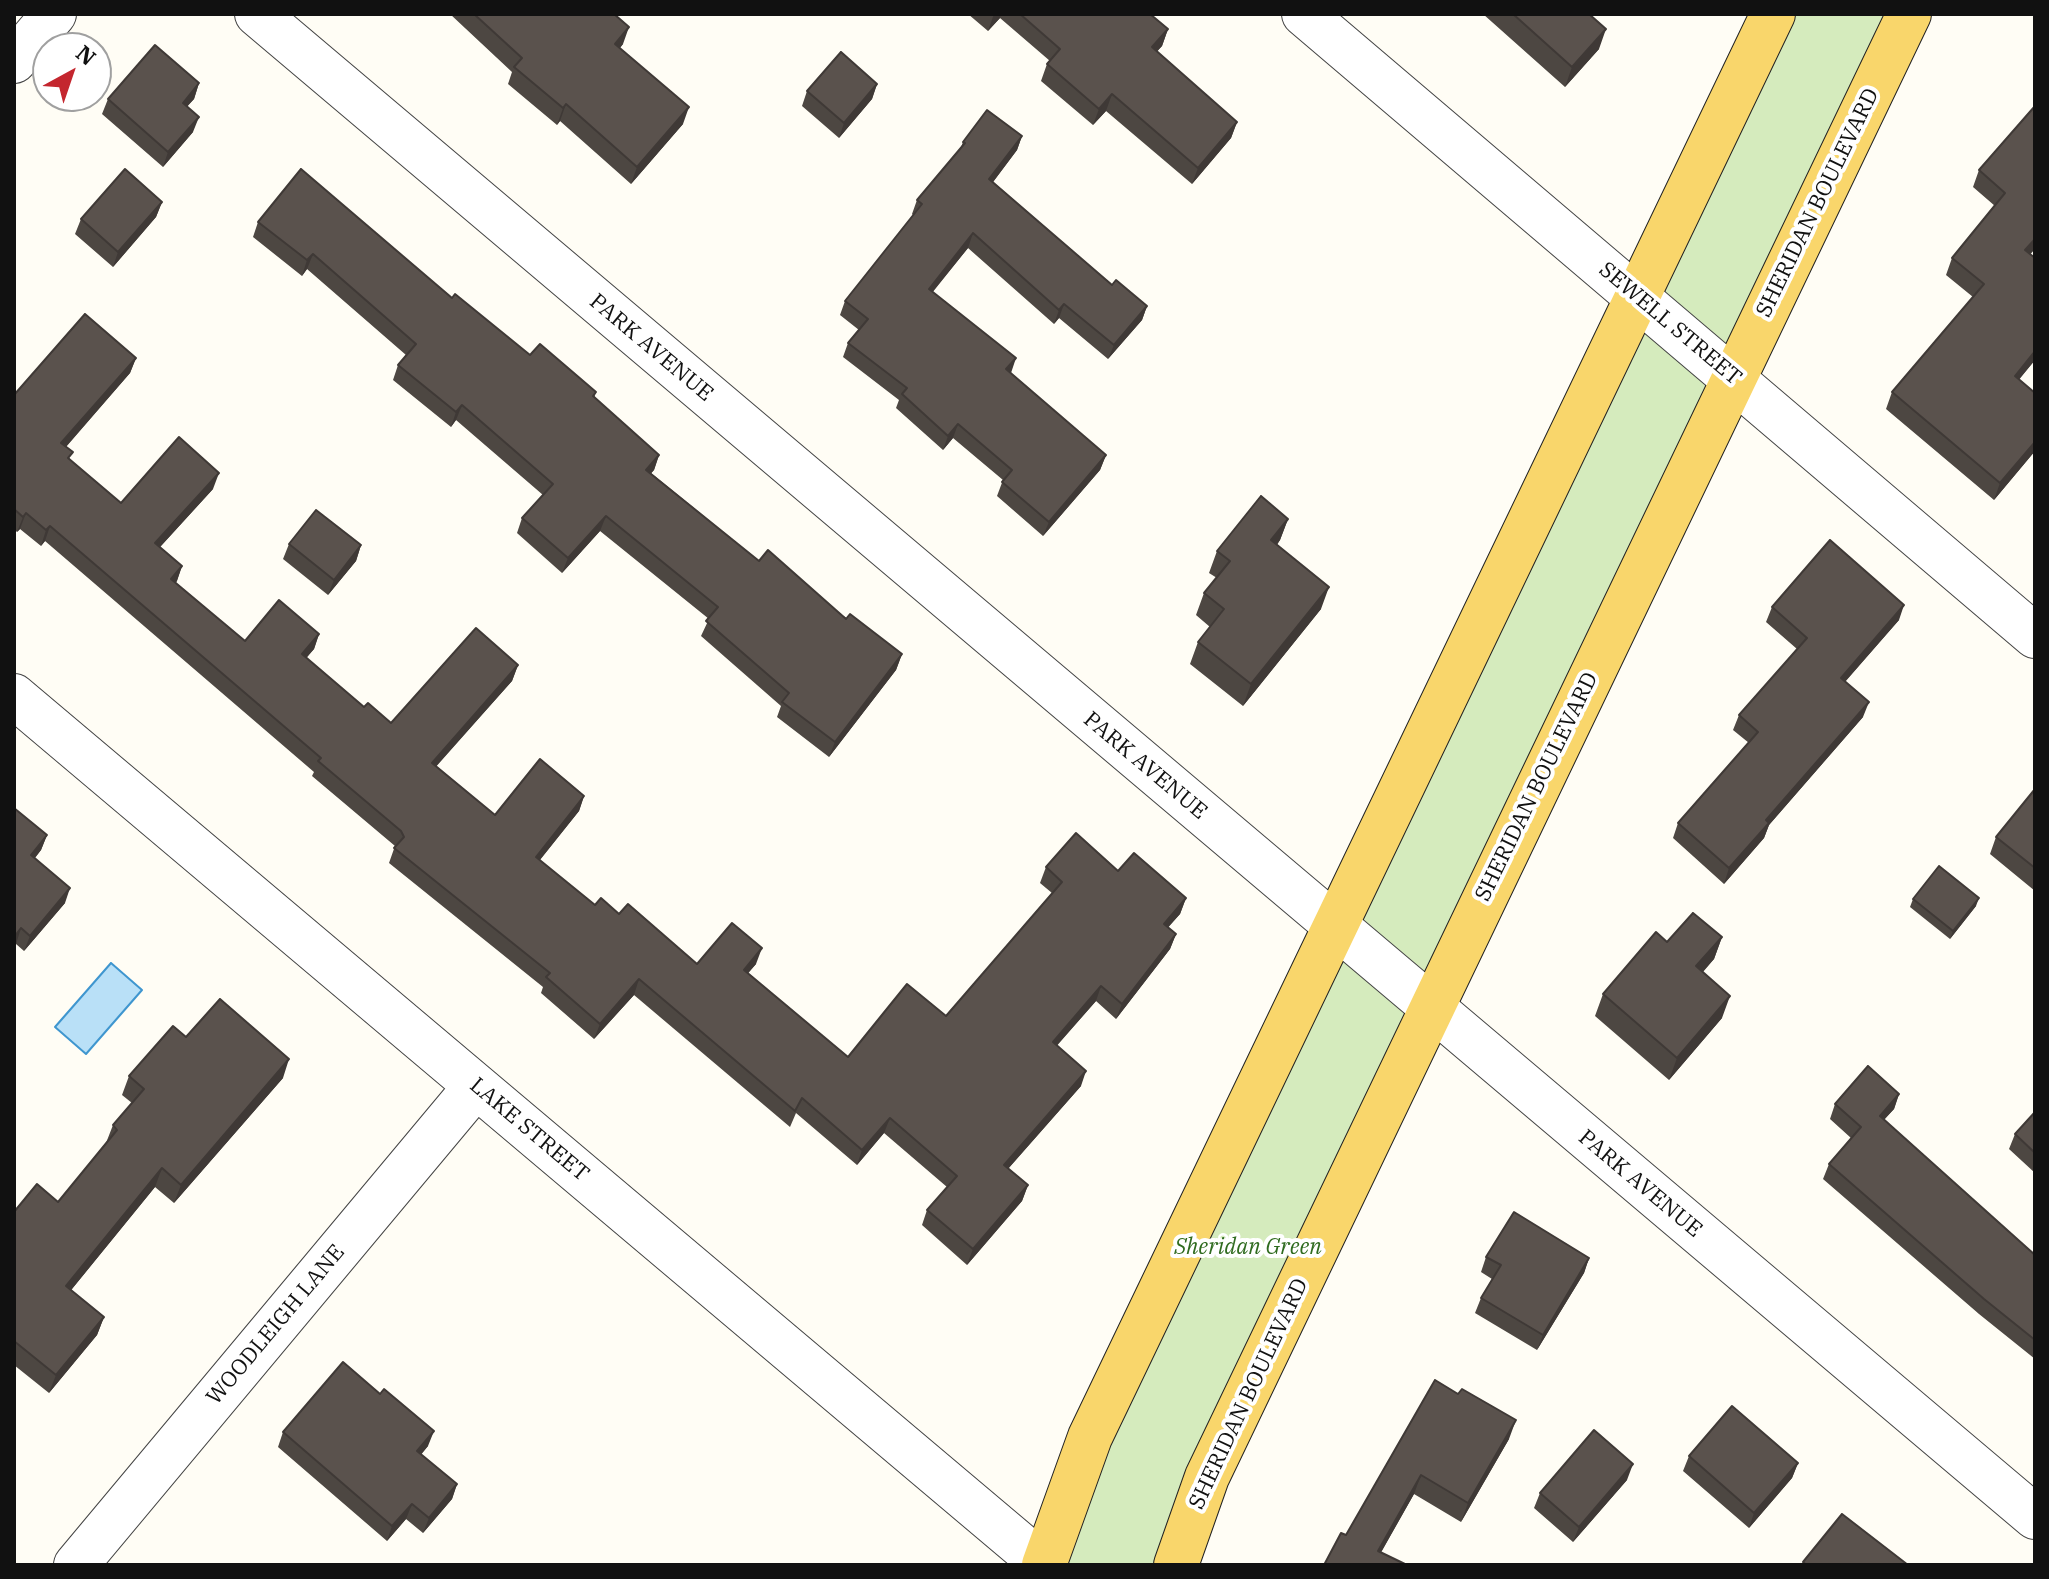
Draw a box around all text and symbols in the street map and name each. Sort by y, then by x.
north arrow [32,32,112,112]
text: N [70,38,102,71]
street label: SHERIDAN BOULEVARD [1751,84,1885,322]
street label: SEWELL STREET [1593,257,1747,391]
street label: PARK AVENUE [584,289,718,407]
street label: SHERIDAN BOULEVARD [1470,668,1604,906]
street label: PARK AVENUE [1078,707,1212,825]
street label: LAKE STREET [464,1072,594,1188]
street label: PARK AVENUE [1573,1125,1707,1243]
park label: Sheridan Green [1174,1235,1322,1261]
street label: WOODLEIGH LANE [201,1240,351,1410]
street label: SHERIDAN BOULEVARD [1184,1274,1314,1514]

